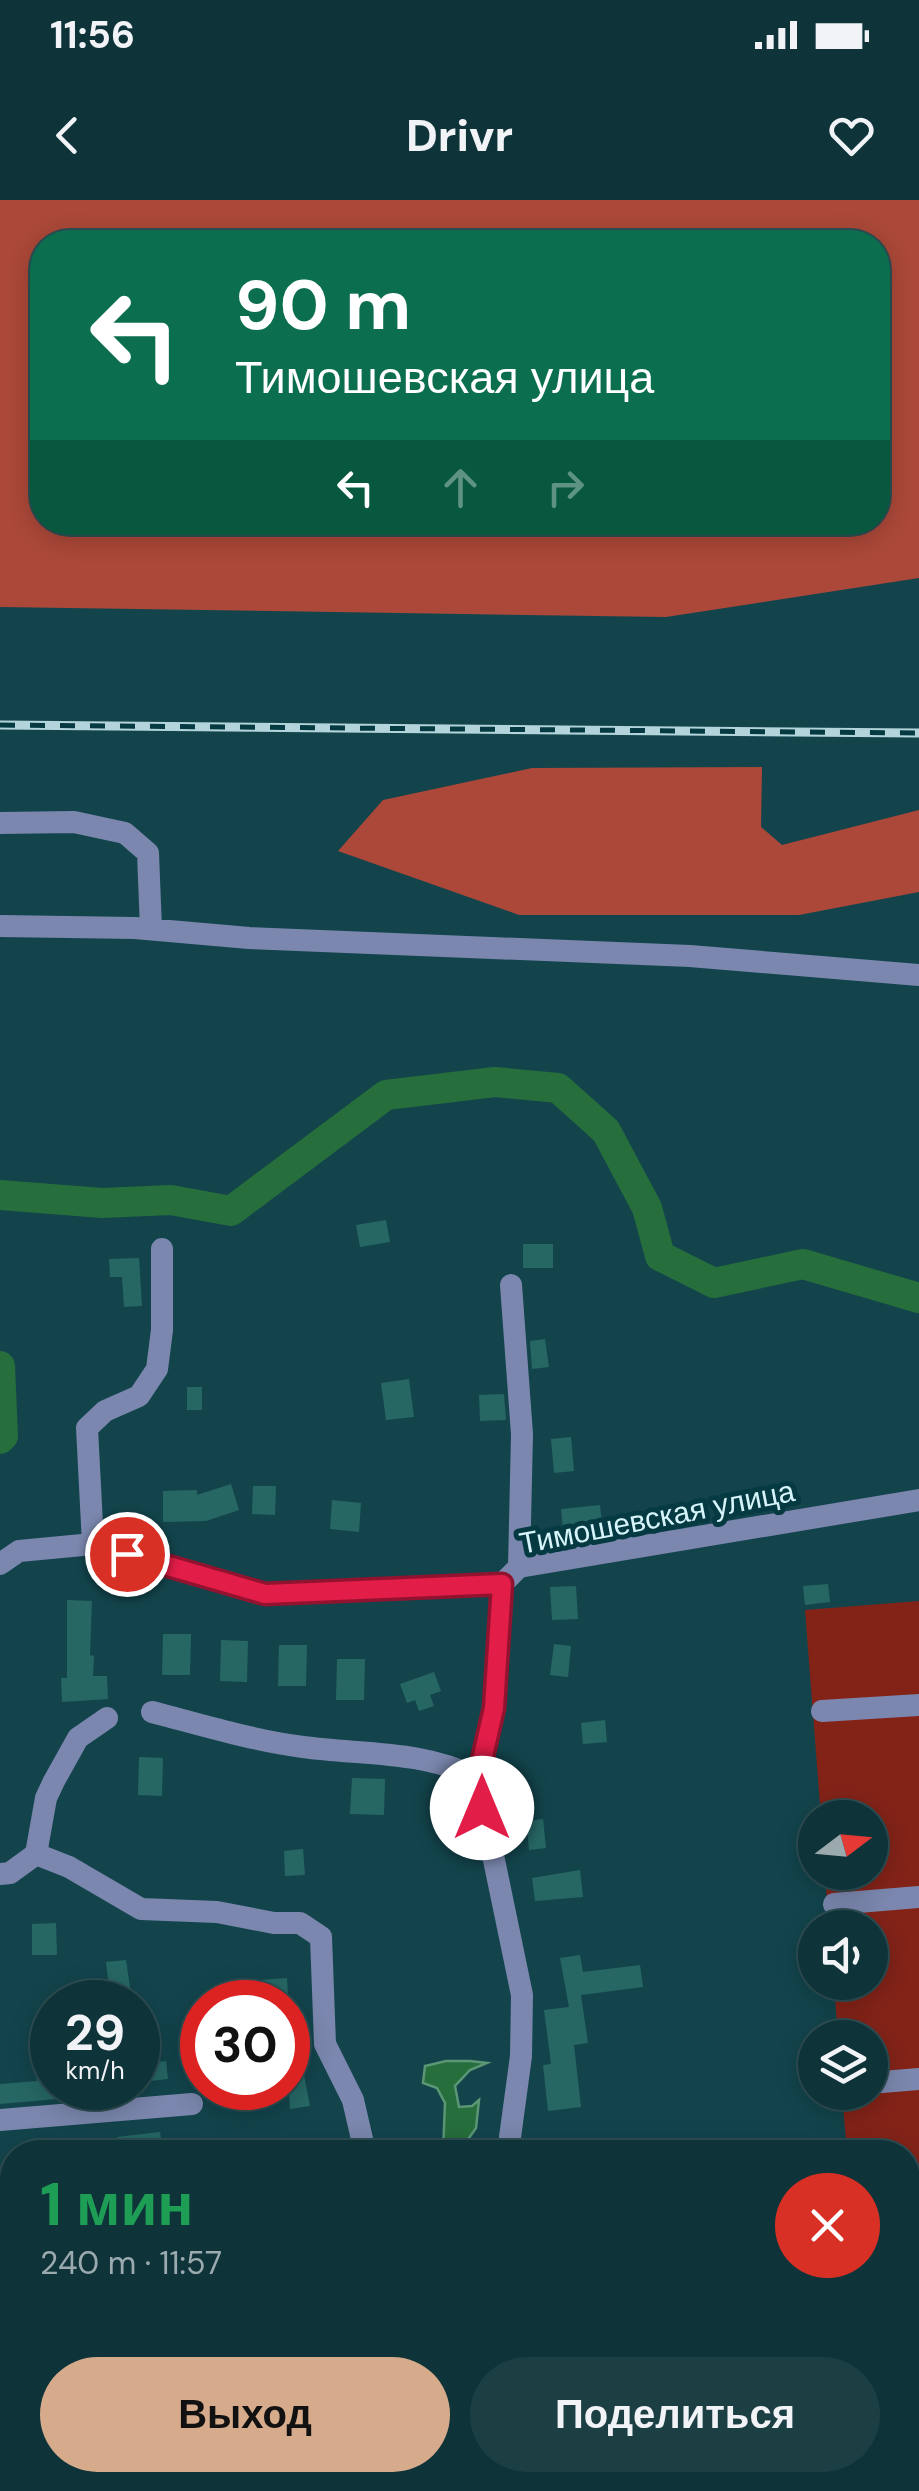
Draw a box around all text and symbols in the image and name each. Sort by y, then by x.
text: 11:56 [50,10,135,60]
text: Drivr [406,106,513,165]
icon: back [40,108,95,163]
icon: heart [824,108,879,163]
text: 90 m [235,260,411,351]
icon: left [70,270,200,400]
text: Тимошевская улица [235,348,654,407]
icon: left [328,460,383,515]
icon: ahead [433,460,488,515]
icon: right [538,460,593,515]
street label: Тимошевская улица [516,1471,798,1563]
pin [85,1512,170,1597]
icon: arrive [100,1527,155,1582]
position arrow [430,1756,534,1860]
north arrow [798,1800,888,1890]
map controls [798,1800,888,2110]
button: sound [798,1910,888,2000]
speed limit sign: 30 [180,1980,310,2110]
text: 29 [65,2000,125,2066]
button: layers [798,2020,888,2110]
text: km/h [65,2054,125,2087]
text: 1 мин [40,2165,194,2244]
button: close [775,2173,880,2278]
text: 240 m · 11:57 [40,2242,222,2284]
button: Выход [40,2357,450,2472]
button: Поделиться [470,2357,880,2472]

